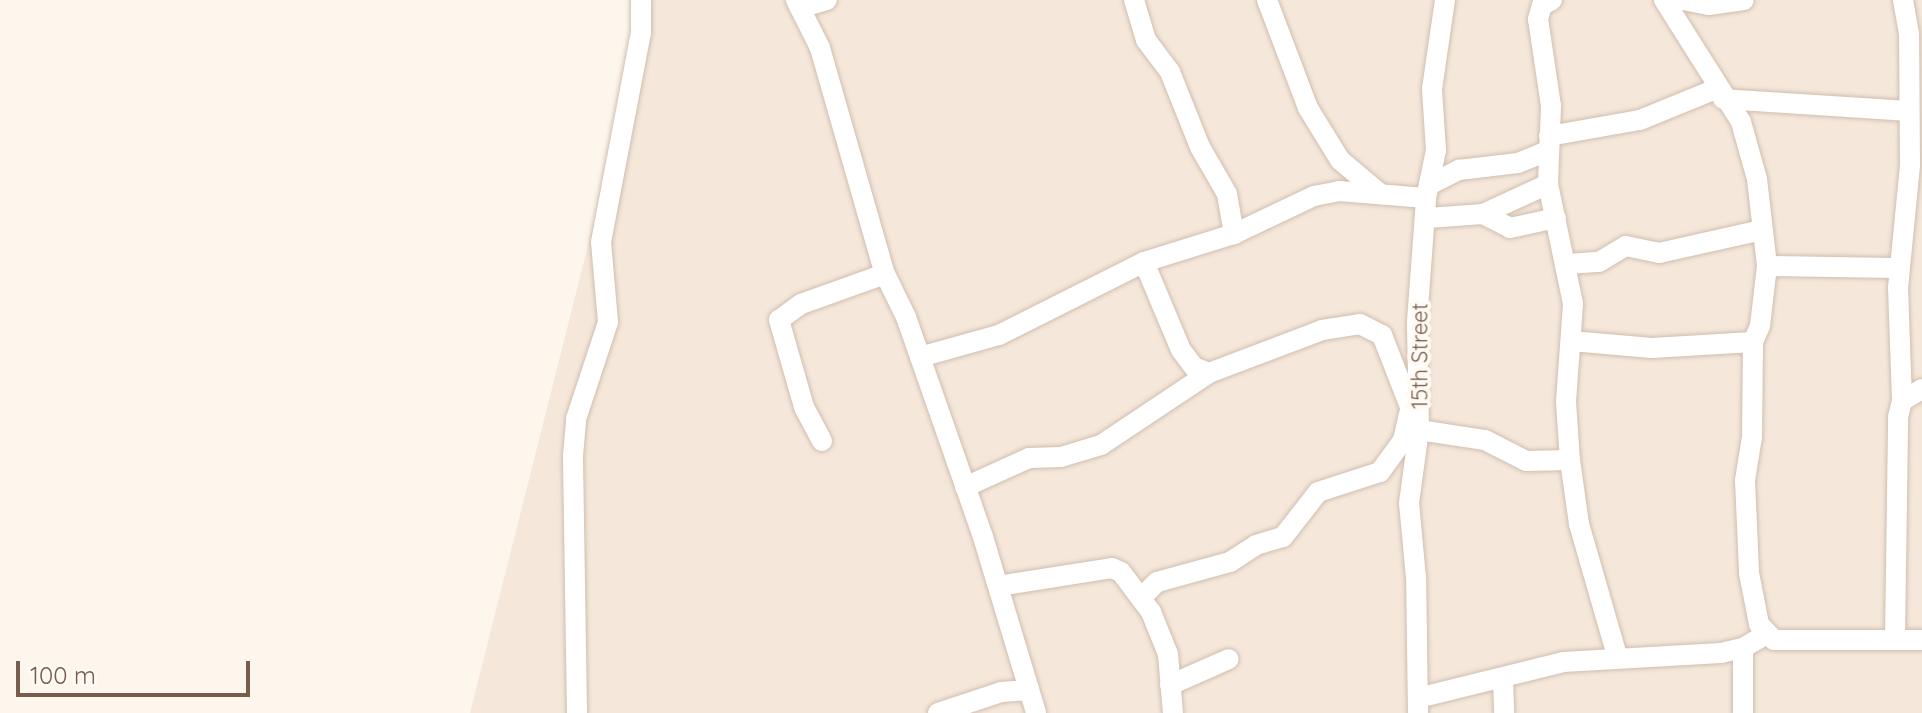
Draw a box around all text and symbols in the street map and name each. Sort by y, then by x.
street label: 15th Street [1407,303,1433,409]
scale bar [20,645,254,695]
text: 100 m [30,660,96,690]

